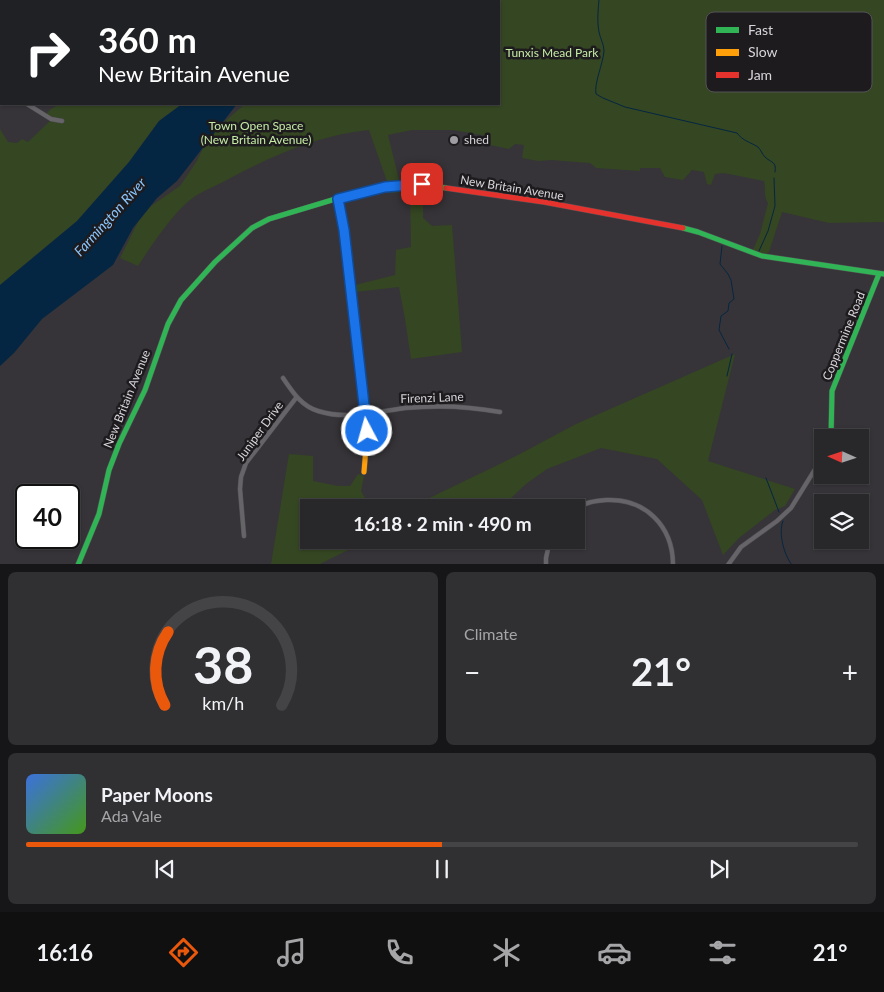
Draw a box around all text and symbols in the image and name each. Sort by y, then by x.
legend [706,12,872,92]
text: 360 m [98,18,197,60]
icon: right [15,20,80,85]
text: Fast [748,21,773,38]
text: Slow [748,43,778,60]
park label: Tunxis Mead Park [506,45,599,60]
text: New Britain Avenue [98,60,290,87]
text: Jam [748,66,772,83]
park label: Town Open Space (New Britain Avenue) [201,118,311,147]
place label: shed [464,132,489,147]
marker: shed [448,134,460,146]
pin [401,163,443,205]
icon: arrive [408,170,436,198]
street label: New Britain Avenue [459,172,565,203]
water label: Farmington River [70,174,149,259]
street label: Coppermine Road [819,289,868,382]
street label: New Britain Avenue [100,347,153,450]
street label: Firenzi Lane [400,389,464,406]
street label: Juniper Drive [233,398,286,463]
position arrow [340,404,392,456]
north arrow [814,429,869,484]
map controls [814,429,869,549]
speed limit sign: 40 [15,484,80,549]
button: layers [814,494,869,549]
text: 16:18 · 2 min · 490 m [353,512,532,535]
text: Climate [464,624,517,643]
text: 38 [193,633,253,695]
text: 21° [631,648,691,694]
text: − [464,655,480,689]
text: + [842,655,858,689]
text: km/h [202,692,244,714]
text: Paper Moons [101,783,213,806]
text: Ada Vale [101,806,162,825]
icon: previous [151,855,179,883]
icon: pause [428,855,456,883]
icon: next [705,855,733,883]
icon: directions [166,935,201,970]
icon: music [274,935,309,970]
icon: phone [382,935,417,970]
icon: climate [489,935,524,970]
icon: car [597,935,632,970]
icon: filters [705,935,740,970]
text: 16:16 [36,939,93,966]
text: 21° [813,939,847,966]

